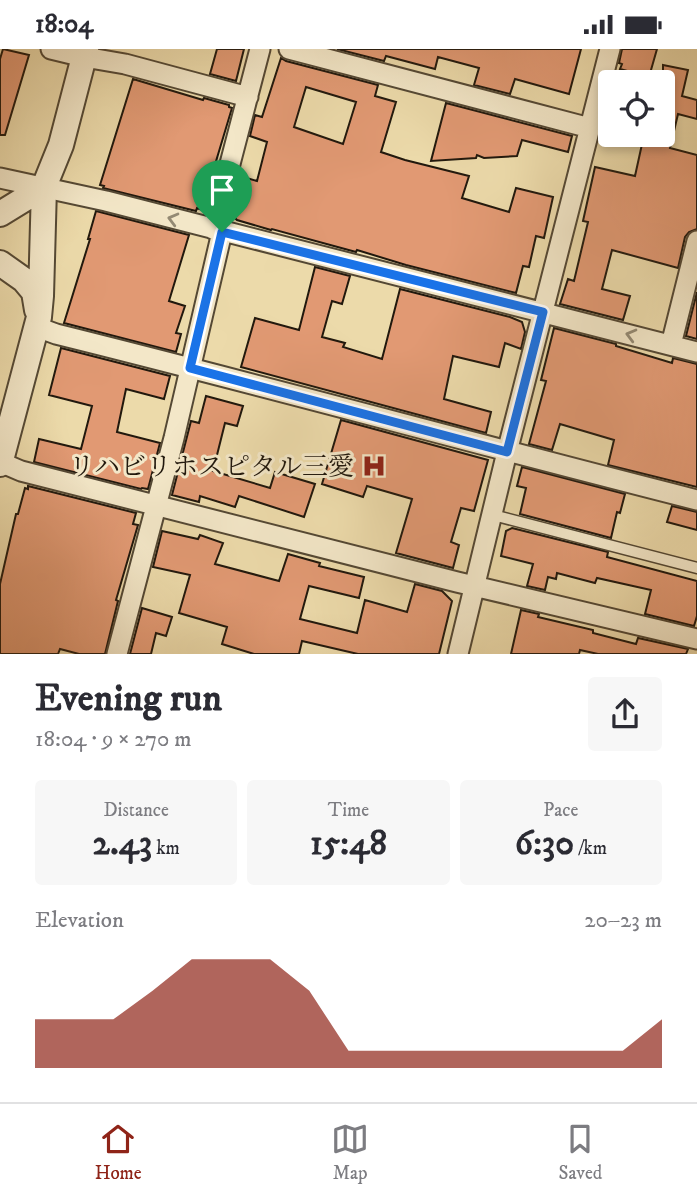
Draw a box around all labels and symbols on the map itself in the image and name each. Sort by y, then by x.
pin [192,160,252,232]
one-way arrow [167,213,179,227]
one-way arrow [625,329,637,343]
place label: リハビリホスピタル三愛 [69,451,354,484]
hospital icon: リハビリホスピタル三愛 [360,452,388,480]

